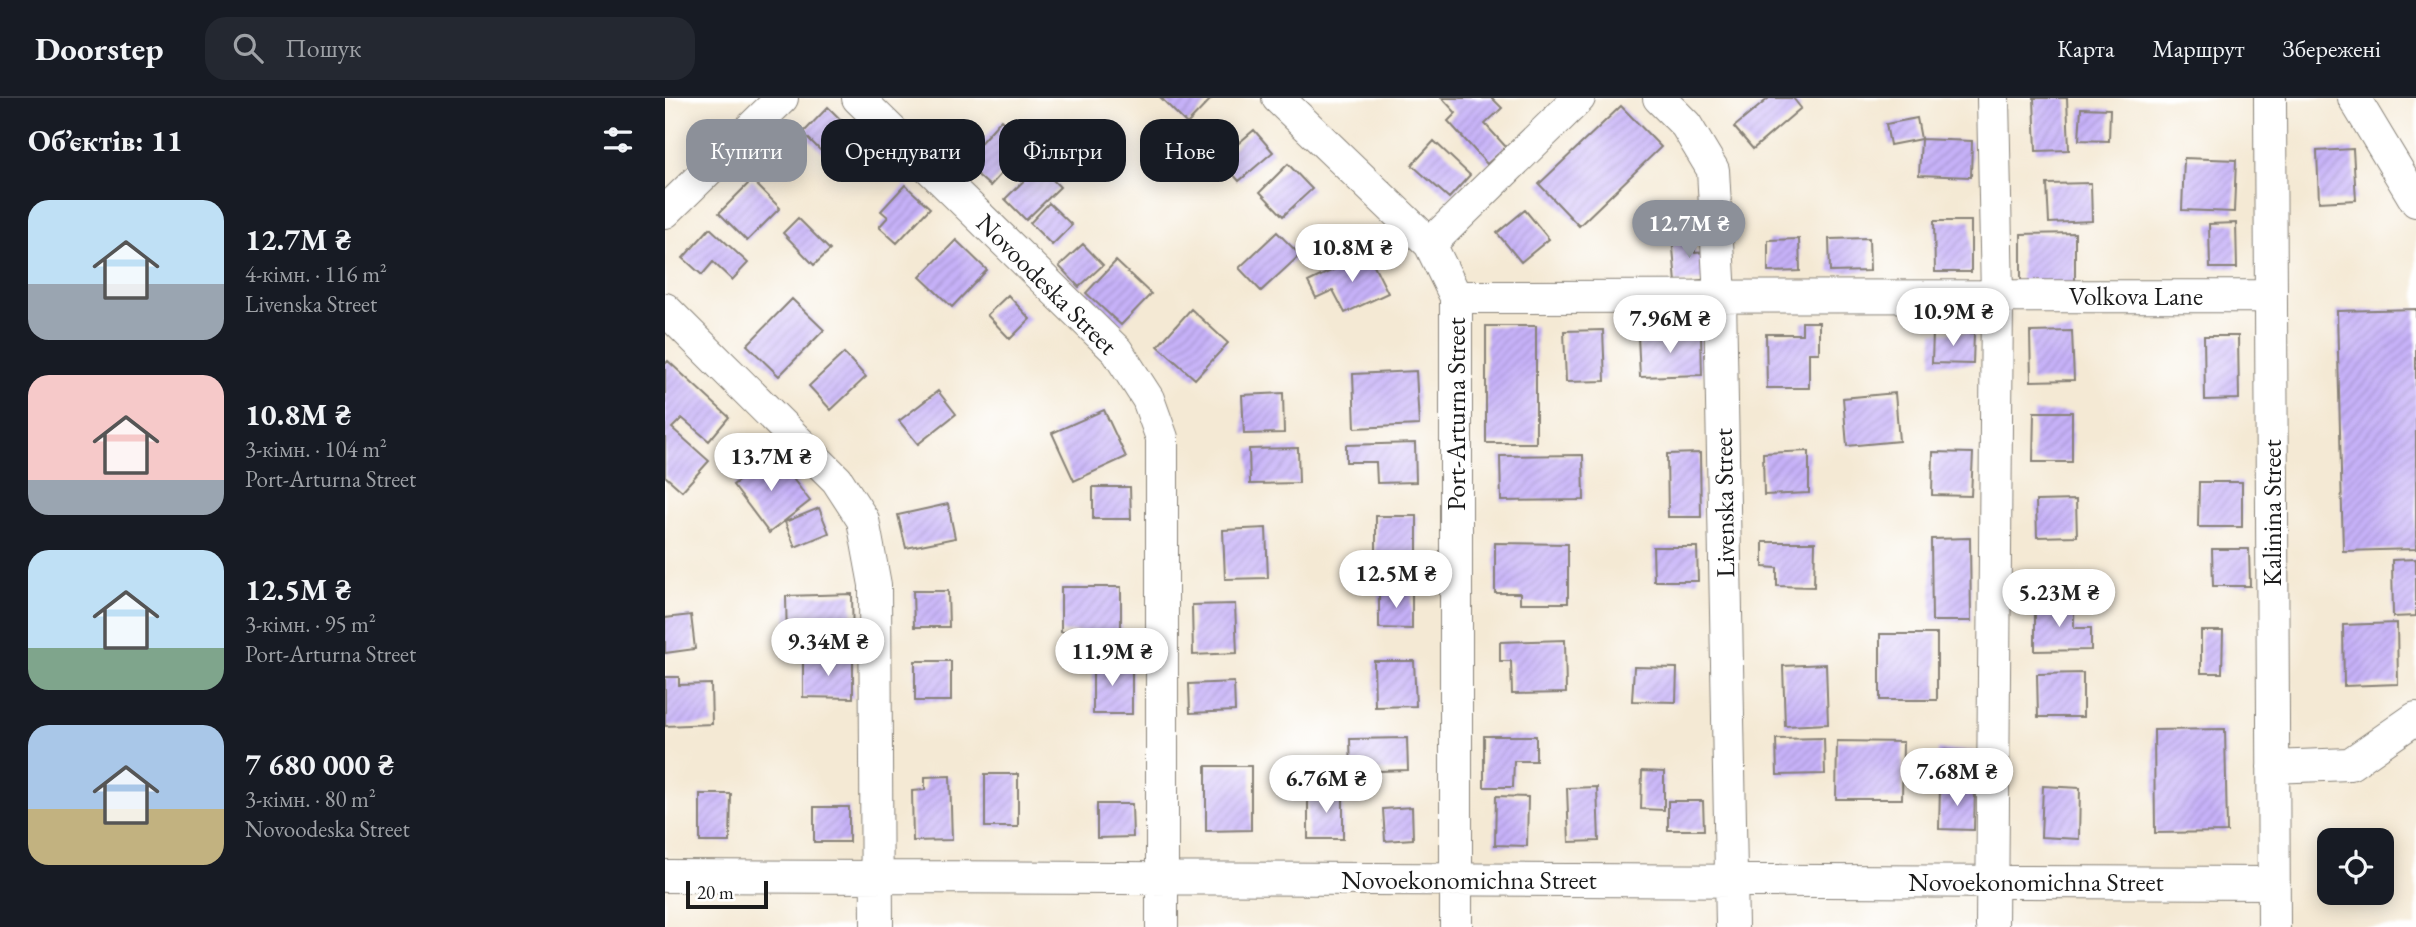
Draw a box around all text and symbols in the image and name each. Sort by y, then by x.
search box [205,17,695,80]
text: Doorstep [35,27,163,70]
icon: search [229,29,267,67]
text: Пошук [285,31,362,65]
text: Карта [2057,33,2115,64]
text: Маршрут [2153,33,2245,64]
text: Збережені [2283,33,2381,64]
chip: Купити [686,119,807,182]
chip: Орендувати [821,119,985,182]
chip: Фільтри [999,119,1126,182]
chip: Нове [1140,119,1239,182]
text: Об’єктів: 11 [28,121,183,160]
icon: filters [599,121,637,159]
pin: 12.7M ₴ [1624,200,1754,260]
street label: Novoodeska Street [969,206,1125,362]
text: 12.7M ₴ [1648,208,1730,238]
text: 12.7M ₴ [245,220,351,259]
pin: 10.8M ₴ [1287,225,1417,284]
icon: home [84,228,168,312]
text: 10.8M ₴ [1311,232,1393,262]
text: 4-кімн. · 116 m² [245,259,387,289]
street label: Volkova Lane [2069,279,2203,313]
pin: 10.9M ₴ [1888,288,2018,348]
text: Livenska Street [245,289,377,319]
pin: 7.96M ₴ [1605,296,1735,355]
text: 10.9M ₴ [1912,296,1994,326]
text: 7.96M ₴ [1629,303,1711,333]
street label: Port-Arturna Street [1439,317,1473,511]
text: 10.8M ₴ [245,395,351,434]
icon: home [84,403,168,487]
street label: Livenska Street [1706,428,1742,578]
text: 3-кімн. · 104 m² [245,434,387,464]
pin: 13.7M ₴ [706,434,836,493]
street label: Kalinina Street [2255,439,2289,587]
text: 13.7M ₴ [730,441,812,471]
text: Port-Arturna Street [245,464,416,494]
pin: 12.5M ₴ [1331,550,1461,610]
text: 12.5M ₴ [1355,558,1437,588]
text: 12.5M ₴ [245,570,351,609]
pin: 5.23M ₴ [1994,570,2124,629]
text: 5.23M ₴ [2018,577,2100,607]
icon: home [84,578,168,662]
text: 3-кімн. · 95 m² [245,609,376,639]
pin: 9.34M ₴ [763,618,893,678]
text: 9.34M ₴ [787,626,869,656]
pin: 11.9M ₴ [1047,628,1177,688]
text: 11.9M ₴ [1071,636,1153,666]
text: Port-Arturna Street [245,639,416,669]
text: 7 680 000 ₴ [245,745,394,784]
pin: 7.68M ₴ [1892,748,2022,808]
icon: home [84,753,168,837]
pin: 6.76M ₴ [1261,756,1391,815]
text: 7.68M ₴ [1916,756,1998,786]
text: 6.76M ₴ [1285,763,1367,793]
text: 3-кімн. · 80 m² [245,784,376,814]
text: Novoodeska Street [245,814,410,844]
map controls [2317,828,2394,905]
button: locate [2317,828,2394,905]
street label: Novoekonomichna Street [1341,863,1597,897]
street label: Novoekonomichna Street [1908,865,2164,899]
scale bar [686,878,768,910]
text: 20 m [697,880,734,905]

